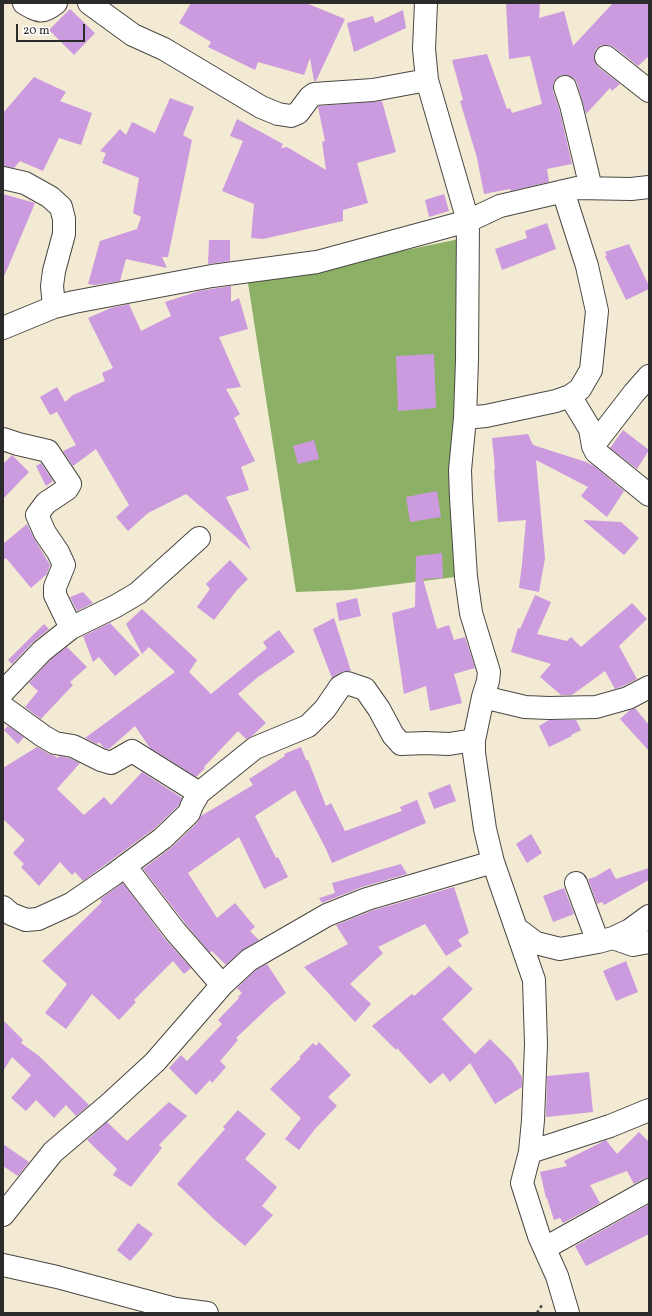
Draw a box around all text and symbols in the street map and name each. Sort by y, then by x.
scale bar [18,16,87,42]
text: 20 m [23,23,50,39]

